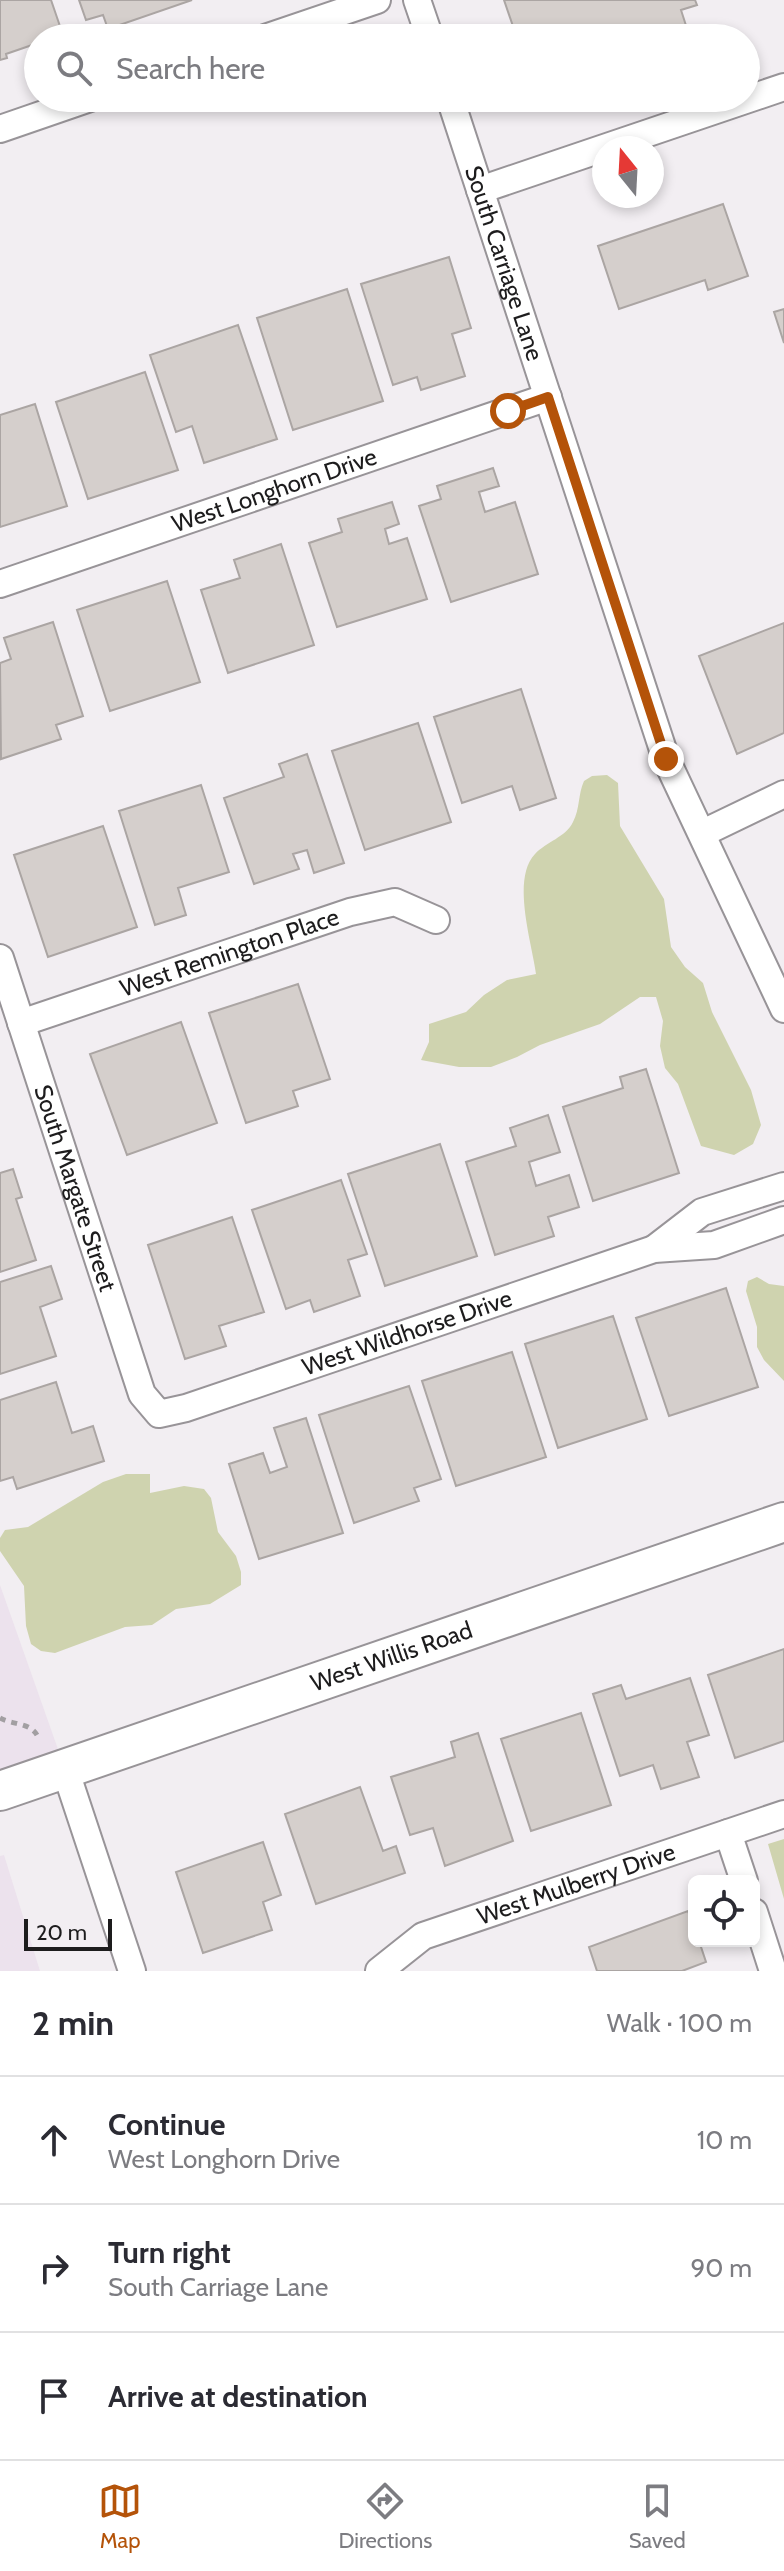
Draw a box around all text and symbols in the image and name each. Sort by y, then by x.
search box [24,24,760,112]
icon: search [52,46,96,90]
text: Search here [116,50,265,87]
north arrow [592,136,664,208]
street label: South Carriage Lane [459,162,550,364]
route start [490,393,526,429]
street label: West Longhorn Drive [168,442,380,538]
route end [648,741,684,777]
street label: West Remington Place [116,902,343,1003]
street label: South Margate Street [28,1081,123,1295]
street label: West Wildhorse Drive [298,1283,516,1381]
street label: West Willis Road [307,1615,476,1697]
street label: West Mulberry Drive [473,1837,679,1931]
map controls [688,1875,760,1947]
button: locate [688,1875,760,1947]
scale bar [24,1915,112,1951]
text: 20 m [36,1919,87,1946]
text: 2 min [32,2002,114,2044]
text: Walk · 100 m [607,2007,752,2039]
text: Continue [108,2106,225,2143]
icon: ahead [32,2118,76,2162]
text: 10 m [697,2124,752,2156]
text: West Longhorn Drive [108,2143,340,2175]
text: Turn right [108,2234,231,2271]
icon: right [32,2246,76,2290]
text: 90 m [690,2252,752,2284]
text: South Carriage Lane [108,2271,328,2303]
icon: arrive [32,2374,76,2418]
text: Arrive at destination [108,2378,368,2415]
tab: Map [98,2479,142,2554]
tab: Directions [338,2479,432,2554]
tab: Saved [629,2479,686,2554]

